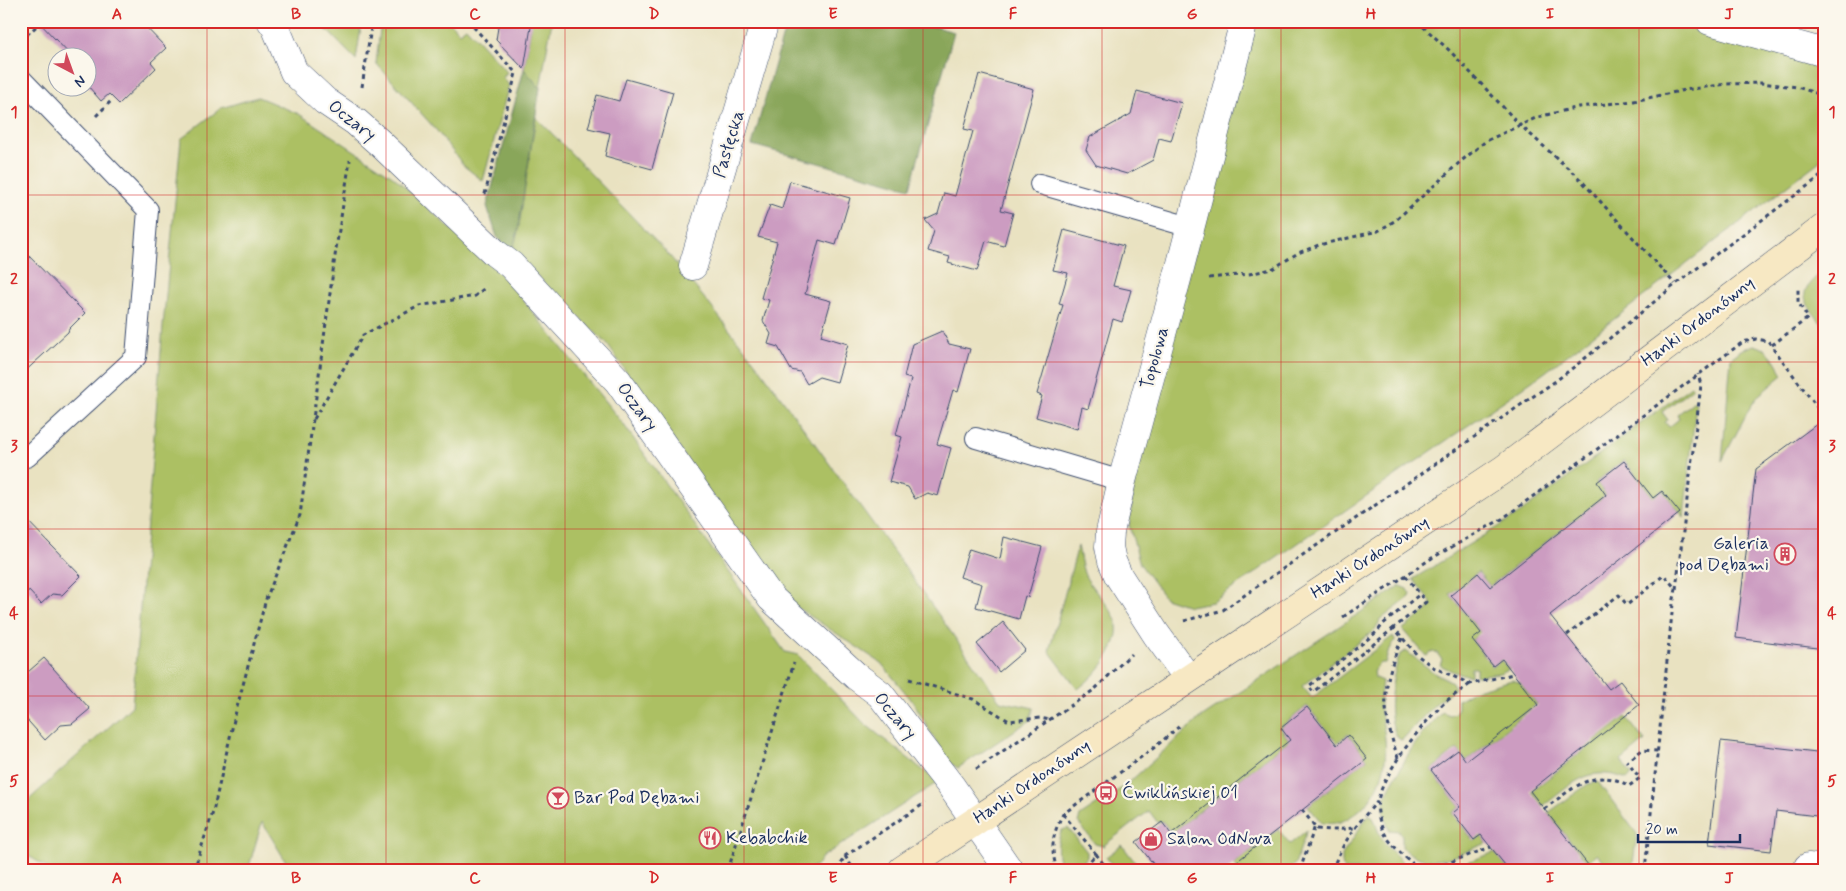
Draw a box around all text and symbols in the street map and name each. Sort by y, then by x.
text: A [112,4,122,25]
text: B [291,4,301,25]
text: C [469,4,481,25]
text: D [648,4,660,25]
text: E [828,4,838,25]
text: F [1009,4,1018,25]
text: G [1187,4,1198,25]
text: H [1366,4,1377,25]
text: I [1546,4,1555,25]
text: J [1724,4,1734,25]
north arrow [48,48,98,98]
text: N [70,71,89,91]
street label: Oczary [323,95,381,147]
text: 1 [10,102,18,123]
text: 1 [1828,102,1836,123]
street label: Pasłęcka [707,107,751,181]
text: 2 [10,269,18,290]
text: 2 [1828,269,1836,290]
street label: Hanki Ordonówny [1636,271,1760,373]
street label: Topolowa [1135,324,1175,392]
street label: Oczary [611,378,663,436]
text: 3 [10,436,18,457]
text: 3 [1828,436,1836,457]
street label: Hanki Ordonówny [1306,511,1434,605]
place label: Galeria pod Dębami [1679,532,1769,577]
building icon: Galeria pod Dębami [1773,542,1797,566]
text: 4 [9,603,19,624]
text: 4 [1827,603,1837,624]
street label: Oczary [868,687,922,745]
street label: Hanki Ordonówny [969,734,1095,830]
text: 5 [9,771,19,792]
text: 5 [1827,771,1837,792]
place label: Ćwiklińskiej 01 [1122,780,1238,805]
bus stop icon: Ćwiklińskiej 01 [1094,781,1118,805]
bar icon: Bar Pod Dębami [546,786,570,810]
place label: Bar Pod Dębami [574,786,699,810]
scale bar [1638,811,1741,843]
text: 20 m [1646,820,1678,840]
restaurant icon: Kebabchik [698,826,722,850]
place label: Kebabchik [726,826,807,850]
shop icon: Salon OdNova [1139,827,1163,851]
place label: Salon OdNova [1167,827,1272,851]
text: A [112,868,122,889]
text: B [291,868,301,889]
text: C [469,868,481,889]
text: D [648,868,660,889]
text: E [828,868,838,889]
text: F [1009,868,1018,889]
text: G [1187,868,1198,889]
text: H [1366,868,1377,889]
text: I [1546,868,1555,889]
text: J [1724,868,1734,889]

